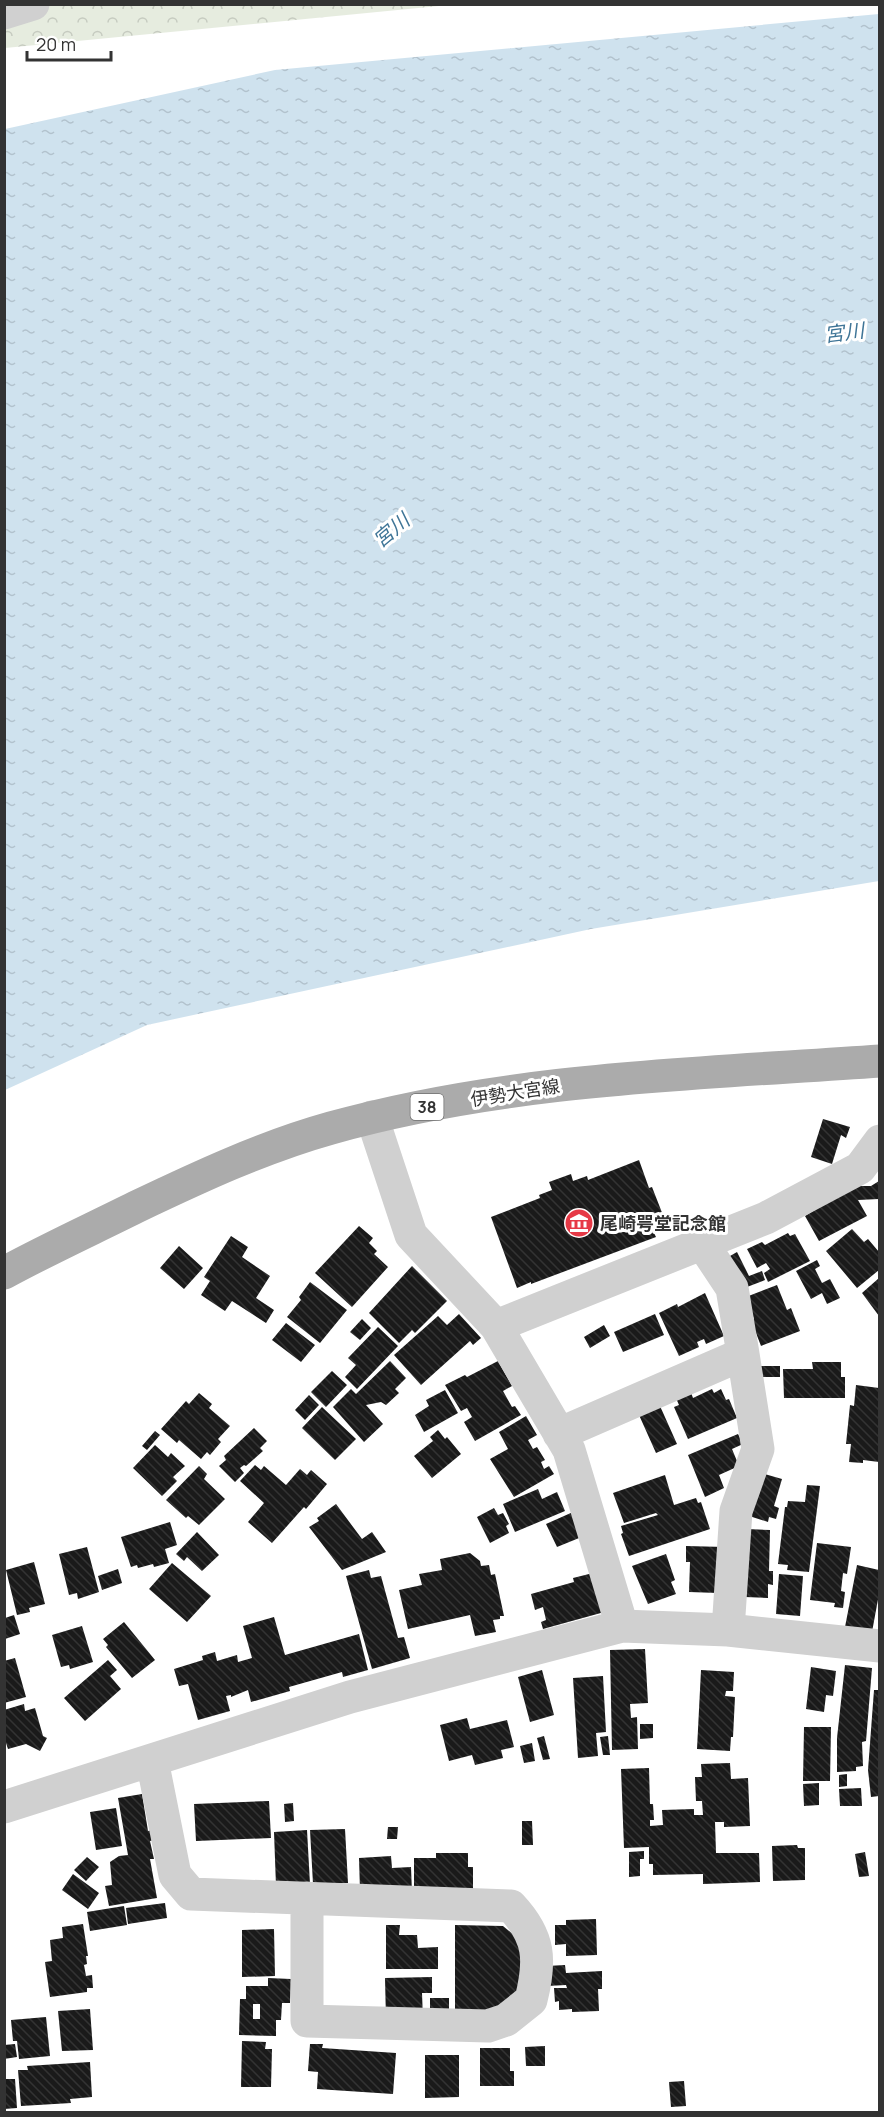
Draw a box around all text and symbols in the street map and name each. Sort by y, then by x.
scale bar [27,24,111,62]
text: 20 m [36,32,76,56]
water label: 宮川 [823,316,867,348]
water label: 宮川 [367,506,417,553]
street label: 伊勢大宮線 [469,1073,561,1111]
road number: 38 [410,1094,444,1120]
museum icon: 尾崎咢堂記念館 [563,1207,595,1239]
place label: 尾崎咢堂記念館 [600,1211,726,1235]

